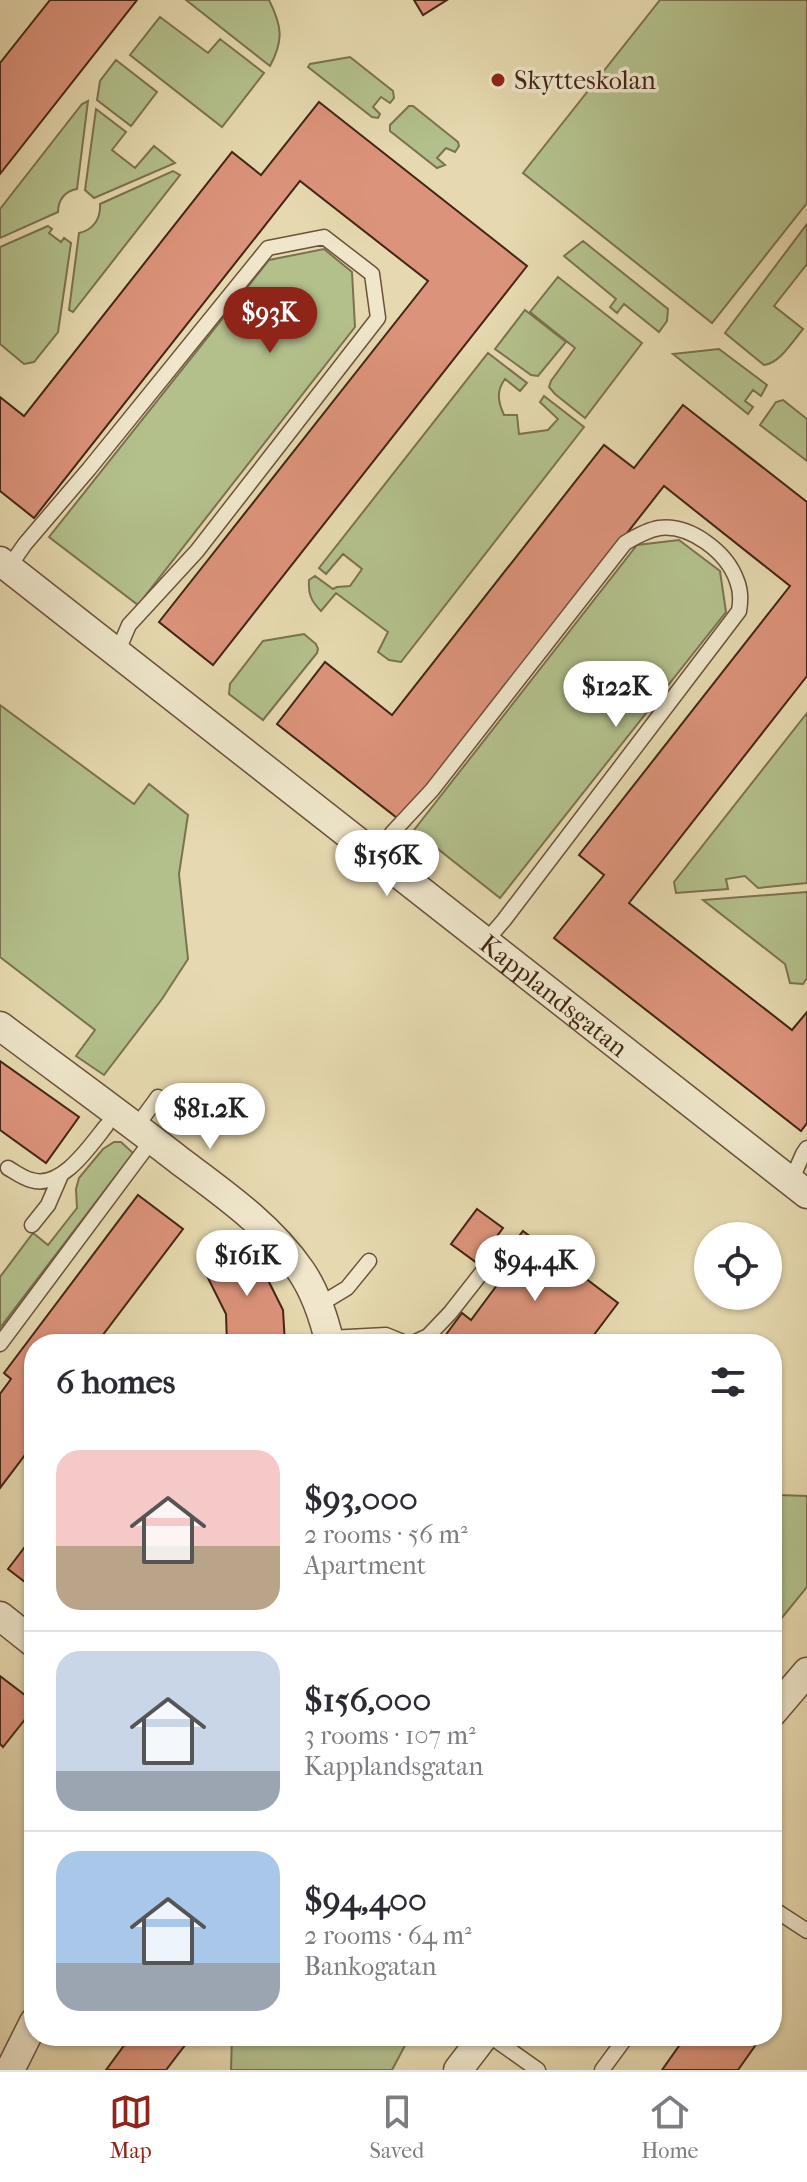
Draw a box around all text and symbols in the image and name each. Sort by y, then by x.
place label: Skytteskolan [514,65,656,96]
marker: Skytteskolan [489,71,507,89]
pin: $93K [223,287,317,355]
text: $93K [241,297,299,328]
pin: $122K [560,661,672,729]
text: $122K [581,671,651,702]
pin: $156K [331,830,443,898]
text: $156K [353,840,421,871]
street label: Kapplandsgatan [473,928,634,1063]
pin: $81.2K [145,1083,275,1151]
text: $81.2K [173,1093,247,1124]
map controls [694,1222,782,1310]
button: locate [694,1222,782,1310]
pin: $161K [191,1230,303,1298]
pin: $94.4K [470,1235,600,1303]
text: $161K [214,1240,280,1271]
text: $94.4K [493,1245,577,1276]
icon: filters [706,1360,750,1404]
text: 6 homes [56,1362,175,1402]
text: $93,000 [304,1479,418,1519]
icon: home [120,1482,216,1578]
text: 2 rooms · 56 m² [304,1519,468,1550]
text: Apartment [304,1550,426,1581]
text: $156,000 [304,1680,431,1720]
icon: home [120,1683,216,1779]
text: 3 rooms · 107 m² [304,1720,476,1751]
text: Kapplandsgatan [304,1751,483,1782]
text: $94,400 [304,1880,427,1920]
icon: home [120,1883,216,1979]
text: 2 rooms · 64 m² [304,1920,472,1951]
text: Bankogatan [304,1951,437,1982]
tab: Map [109,2090,153,2164]
tab: Saved [370,2090,424,2164]
tab: Home [641,2090,698,2164]

